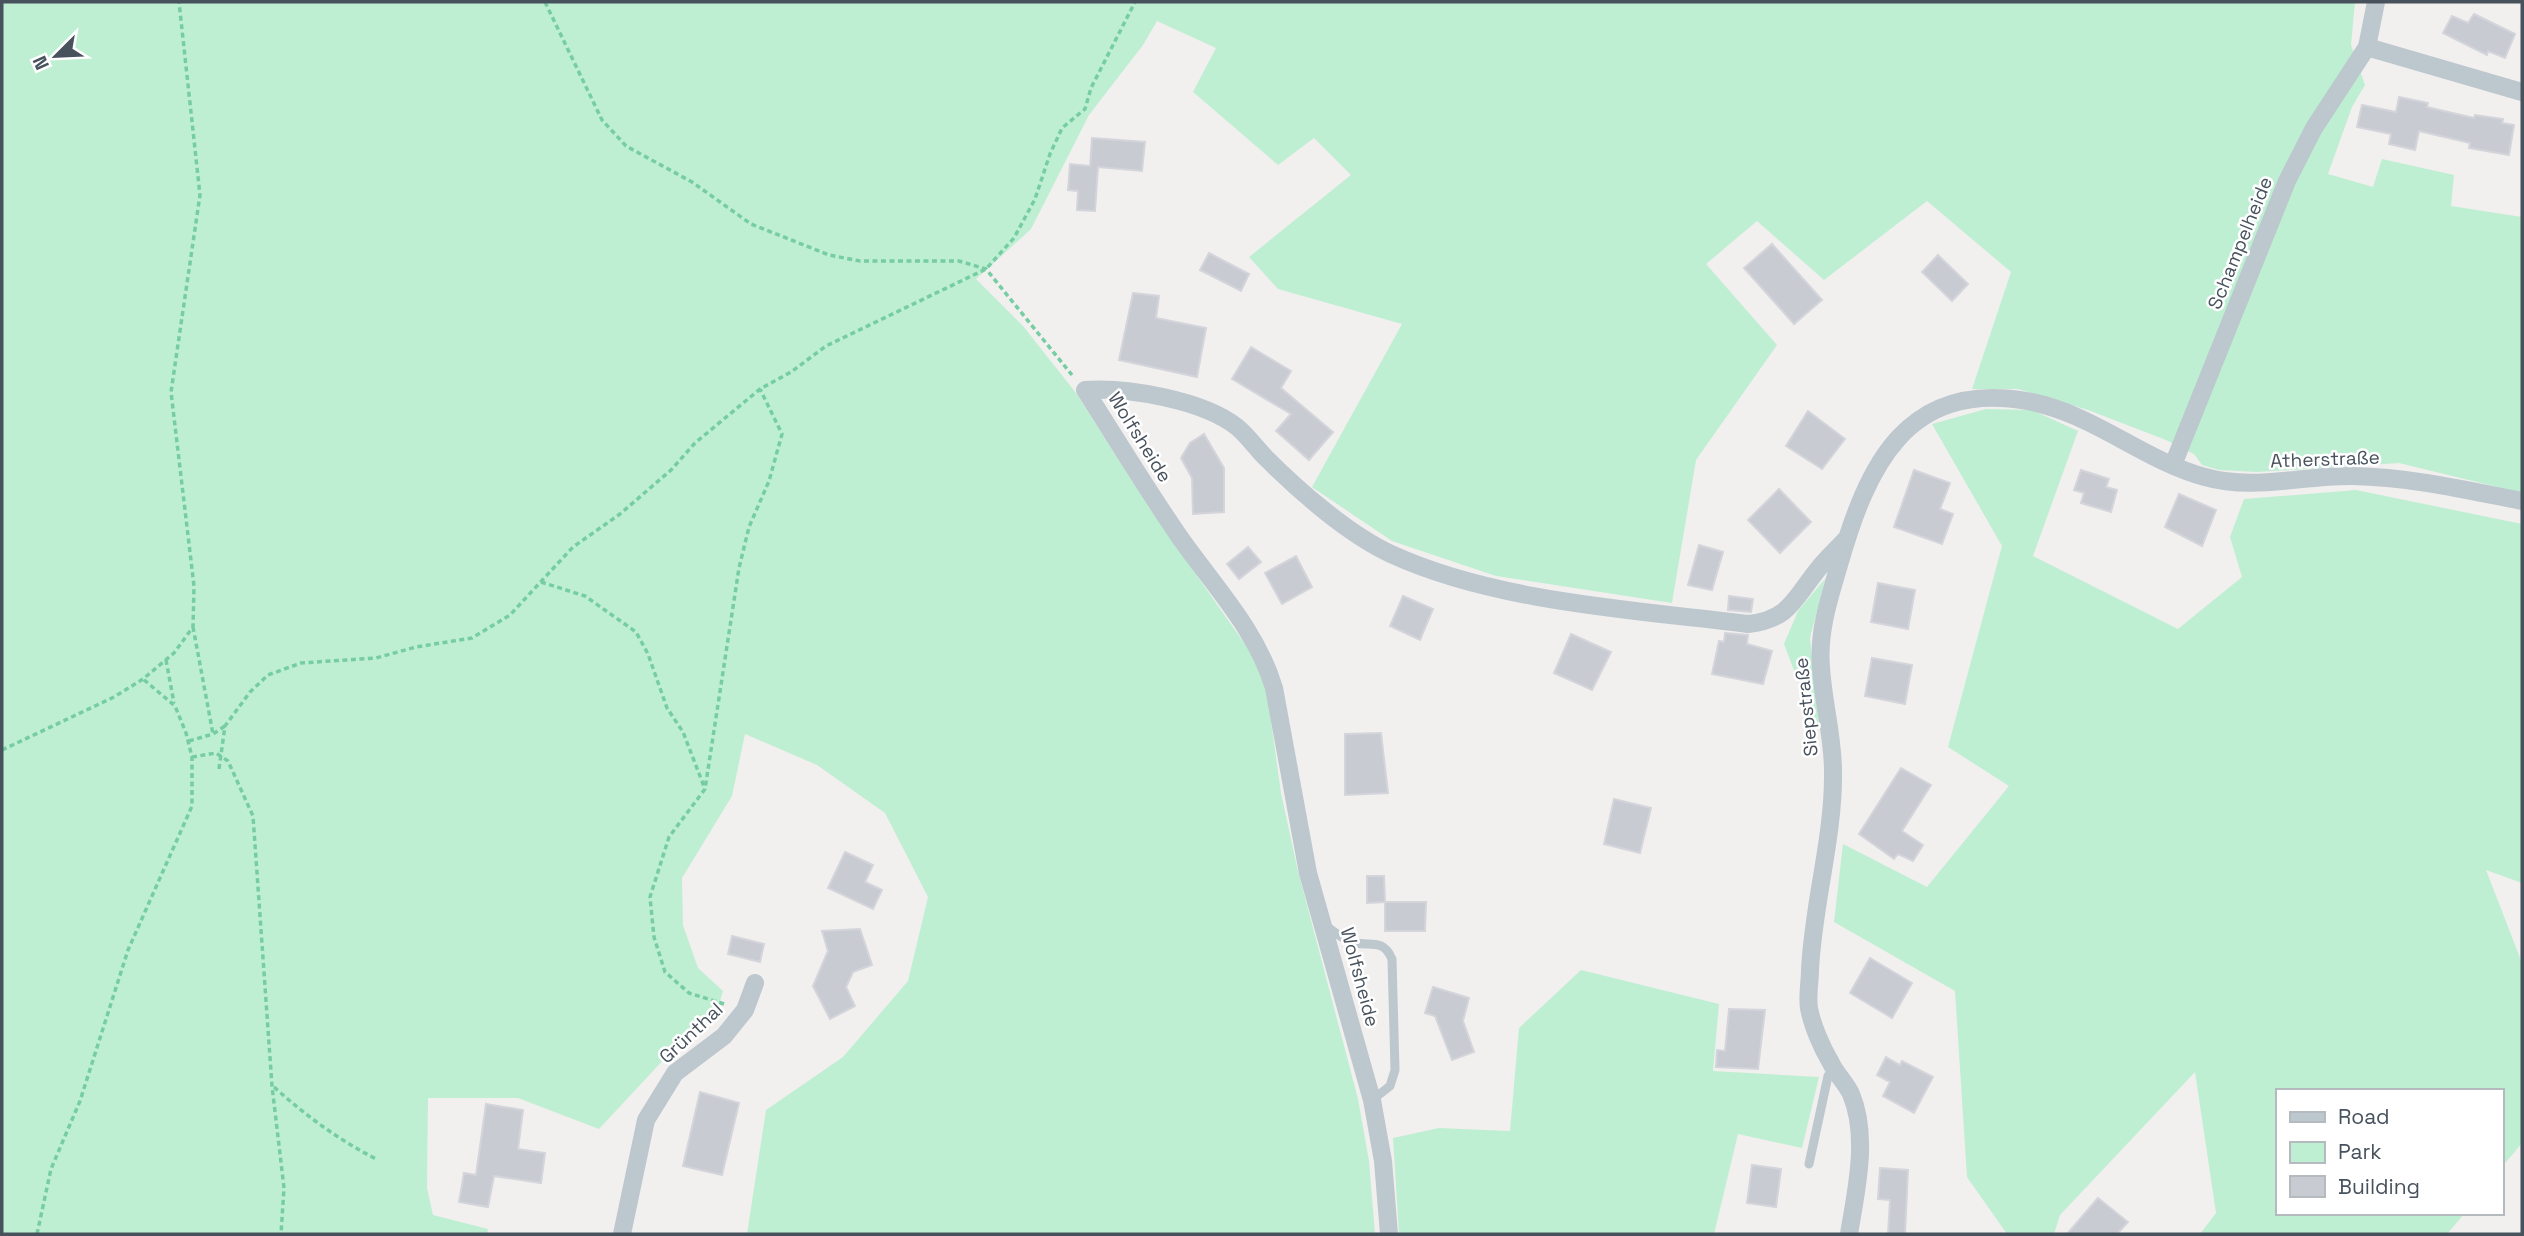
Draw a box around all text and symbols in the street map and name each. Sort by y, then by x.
north arrow [21,21,91,91]
text: N [27,52,55,74]
street label: Schampelheide [2202,173,2278,313]
street label: Wolfsheide [1102,387,1178,487]
street label: Atherstraße [2270,445,2380,473]
street label: Siepstraße [1788,656,1824,758]
street label: Wolfsheide [1335,924,1385,1030]
street label: Grünthal [654,997,728,1069]
legend [2276,1089,2503,1215]
text: Road [2338,1103,2390,1130]
text: Park [2338,1138,2382,1165]
text: Building [2338,1173,2420,1200]

